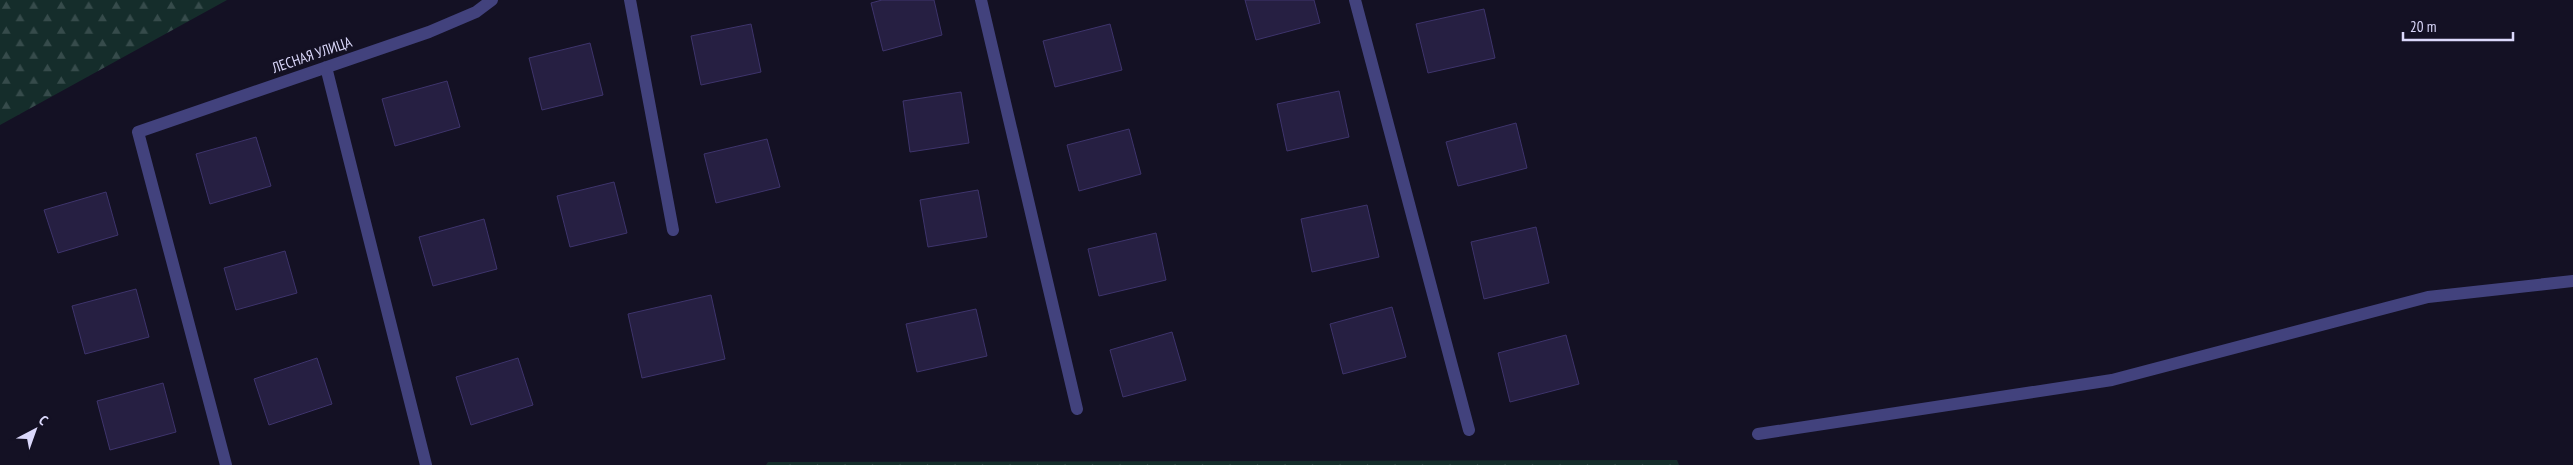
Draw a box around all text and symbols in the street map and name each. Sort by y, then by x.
scale bar [2403,10,2513,42]
text: 20 m [2410,17,2436,36]
street label: ЛЕСНАЯ УЛИЦА [268,32,355,77]
north arrow [10,405,60,455]
text: С [35,411,52,429]

